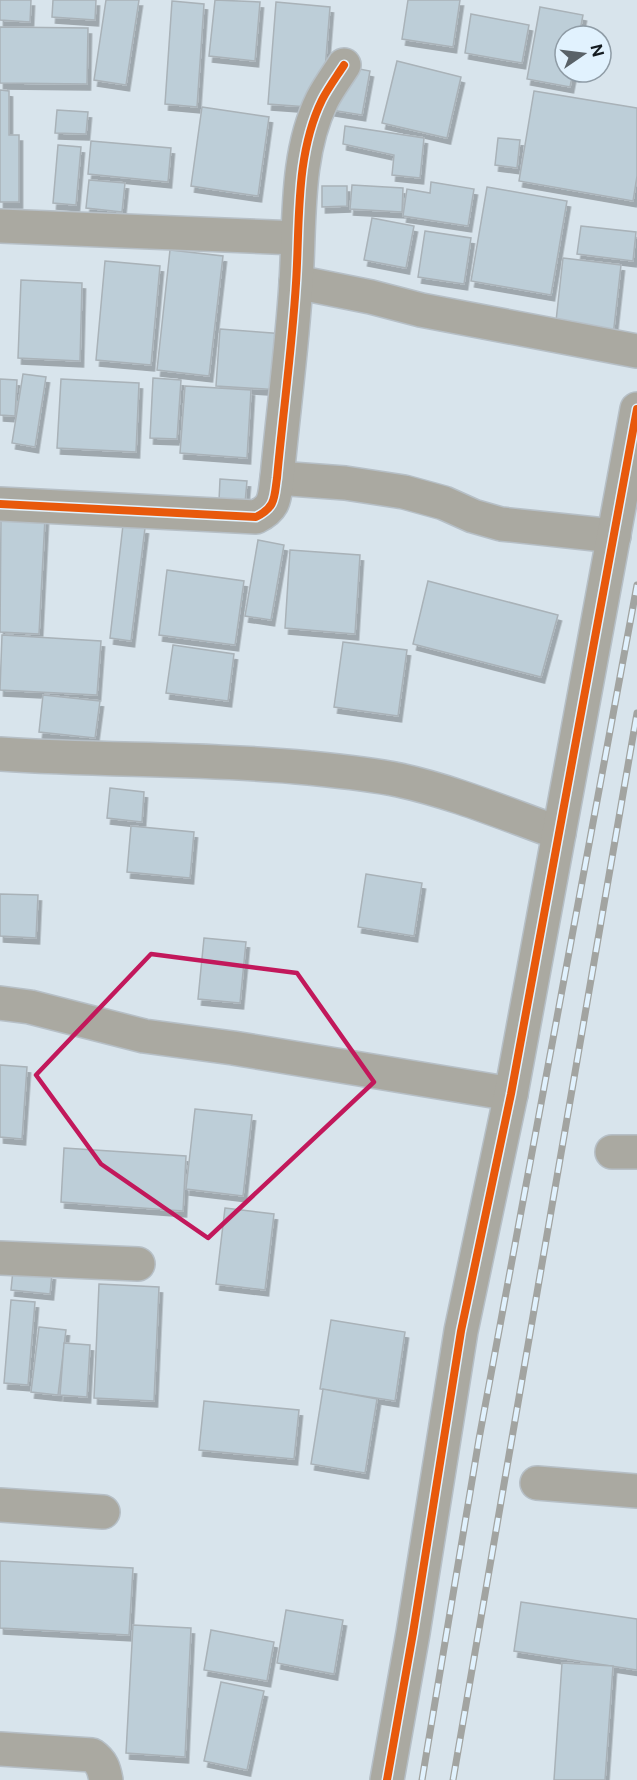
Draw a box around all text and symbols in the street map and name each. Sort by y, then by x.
north arrow [553,24,613,84]
text: N [586,42,608,59]

